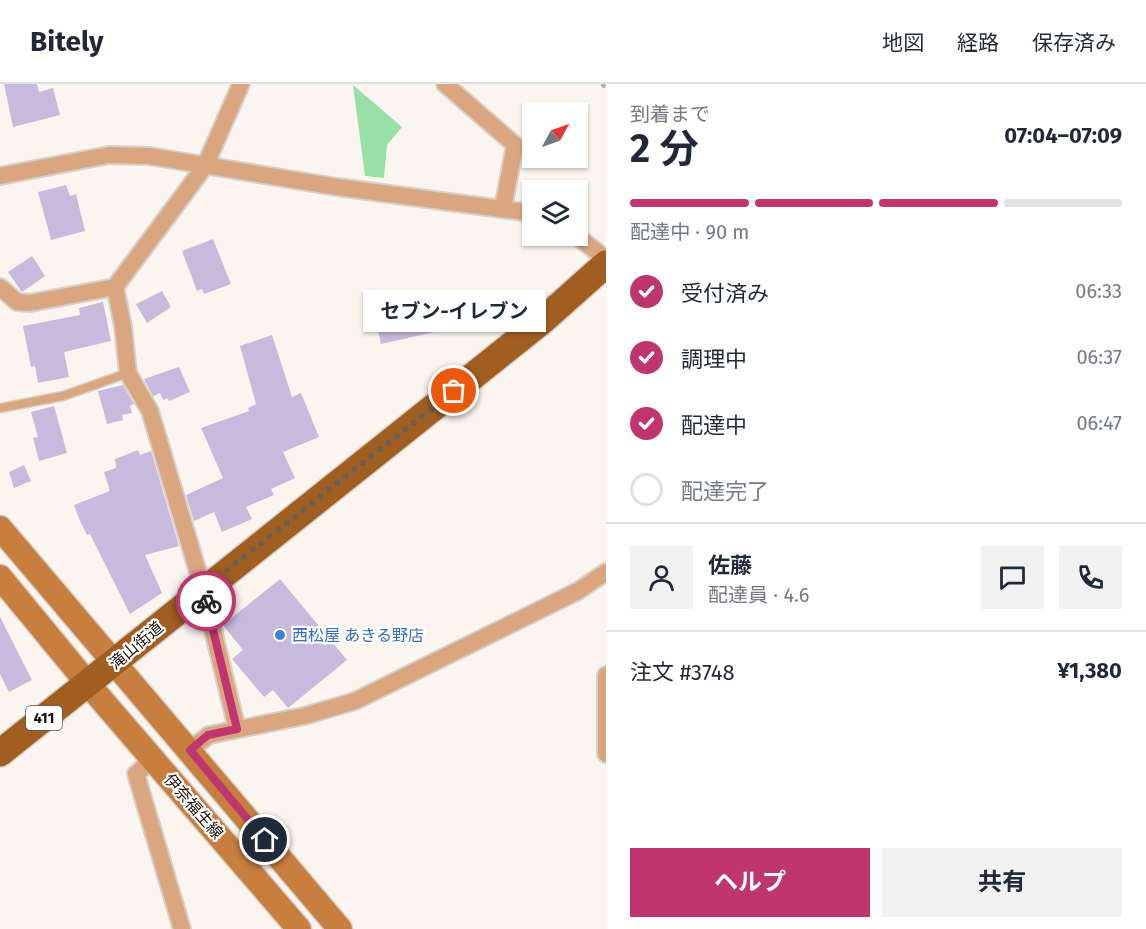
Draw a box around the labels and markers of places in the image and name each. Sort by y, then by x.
callout: セブン-イレブン [362,289,546,331]
pin [428,365,479,416]
place label: 西松屋 あきる野店 [292,626,424,645]
marker: 西松屋 あきる野店 [273,628,287,642]
pin [239,814,290,865]

